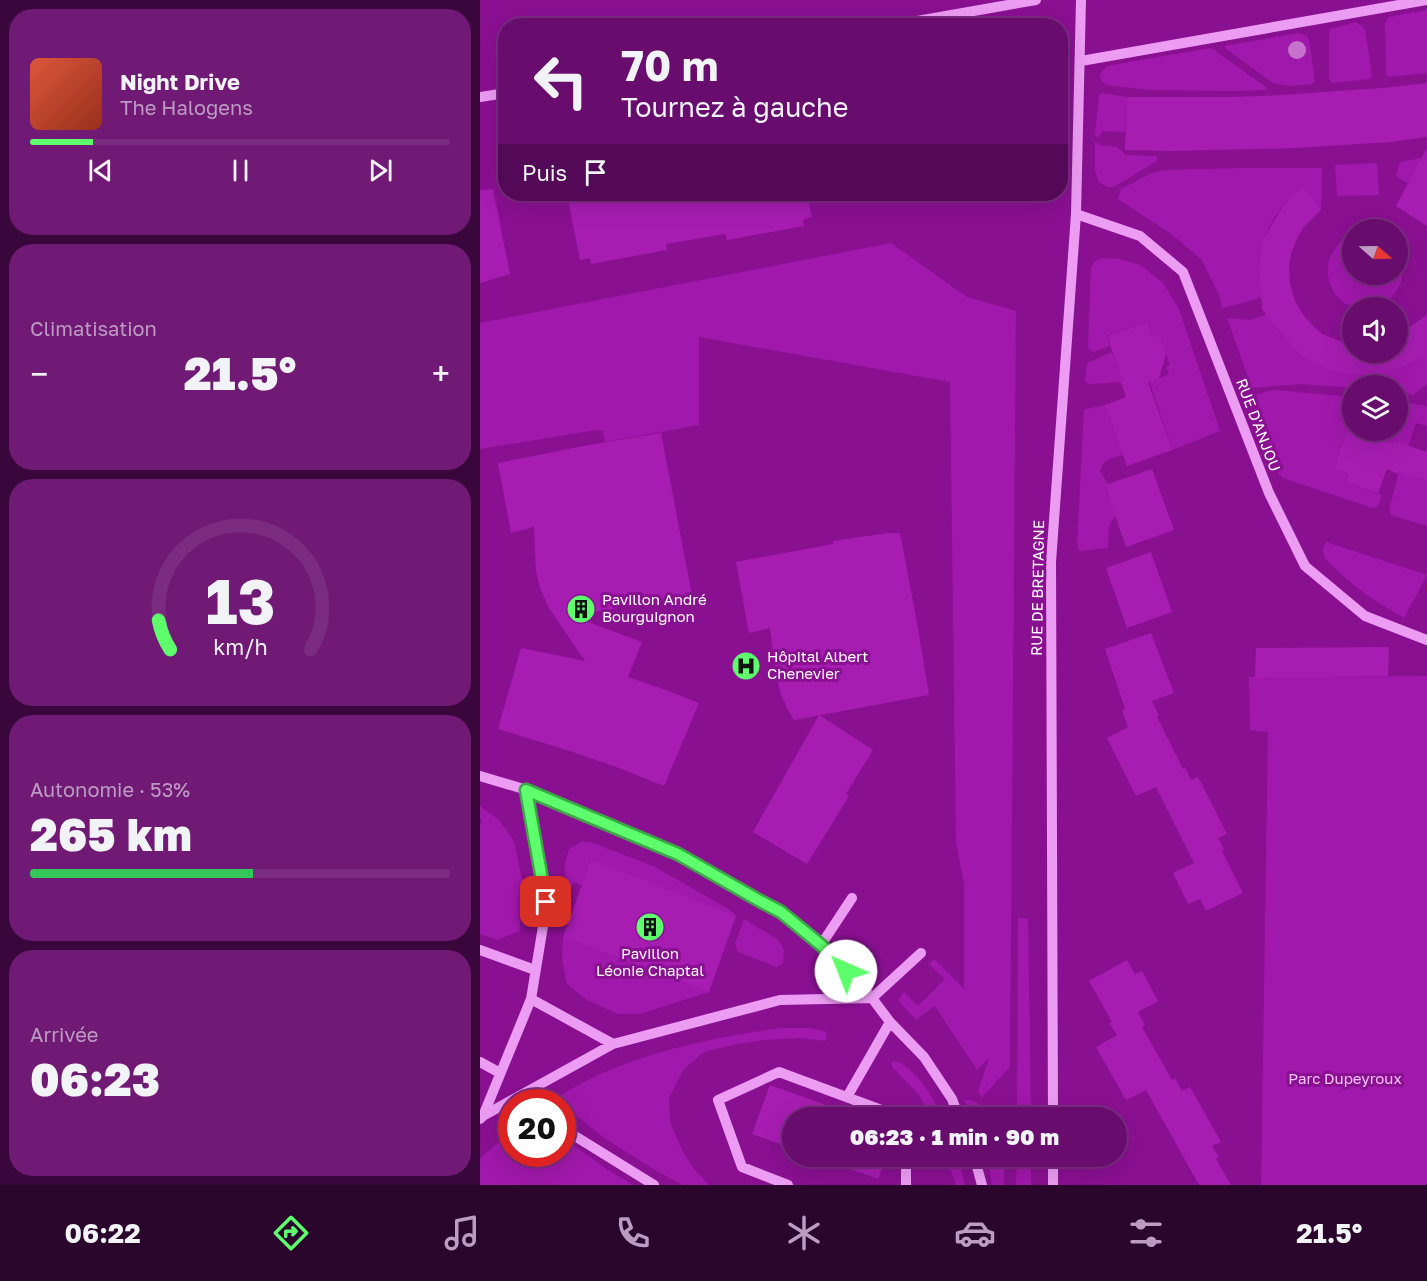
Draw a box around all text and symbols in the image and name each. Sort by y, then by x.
text: 70 m [621,40,718,90]
icon: left [522,42,600,120]
text: Night Drive [120,68,240,95]
text: Tournez à gauche [621,91,848,123]
text: The Halogens [120,95,253,119]
icon: previous [84,154,117,187]
icon: pause [224,154,257,187]
icon: next [364,154,397,187]
icon: arrive [579,156,612,189]
text: Puis [522,159,567,186]
north arrow [1342,219,1408,285]
map controls [1342,219,1408,441]
button: sound [1342,297,1408,363]
text: Climatisation [30,316,157,340]
text: 21.5° [184,346,296,400]
text: − [30,354,48,393]
text: + [432,354,450,393]
button: layers [1342,375,1408,441]
street label: RUE D'ANJOU [1233,376,1285,474]
street label: RUE DE BRETAGNE [1027,520,1047,656]
text: 13 [205,563,275,638]
place label: Pavillon André Bourguignon [602,590,707,625]
building icon: Pavillon André Bourguignon [565,593,597,625]
text: km/h [213,634,267,660]
place label: Hôpital Albert Chenevier [767,647,868,682]
hospital icon: Hôpital Albert Chenevier [730,650,762,682]
text: Autonomie · 53% [30,777,190,801]
text: 265 km [30,807,192,861]
pin [520,876,571,927]
icon: arrive [529,885,562,918]
building icon: Pavillon Léonie Chaptal [634,911,666,943]
position arrow [814,939,878,1003]
place label: Pavillon Léonie Chaptal [596,944,704,979]
text: Arrivée [30,1022,98,1046]
text: 06:23 [30,1052,160,1106]
park label: Parc Dupeyroux [1288,1069,1402,1087]
speed limit sign: 20 [498,1089,576,1167]
text: 06:23 · 1 min · 90 m [850,1123,1059,1150]
icon: directions [270,1212,312,1254]
icon: music [441,1212,483,1254]
icon: phone [612,1212,654,1254]
icon: climate [783,1212,825,1254]
icon: car [954,1212,996,1254]
icon: filters [1125,1212,1167,1254]
text: 06:22 [65,1217,141,1249]
text: 21.5° [1296,1217,1362,1249]

